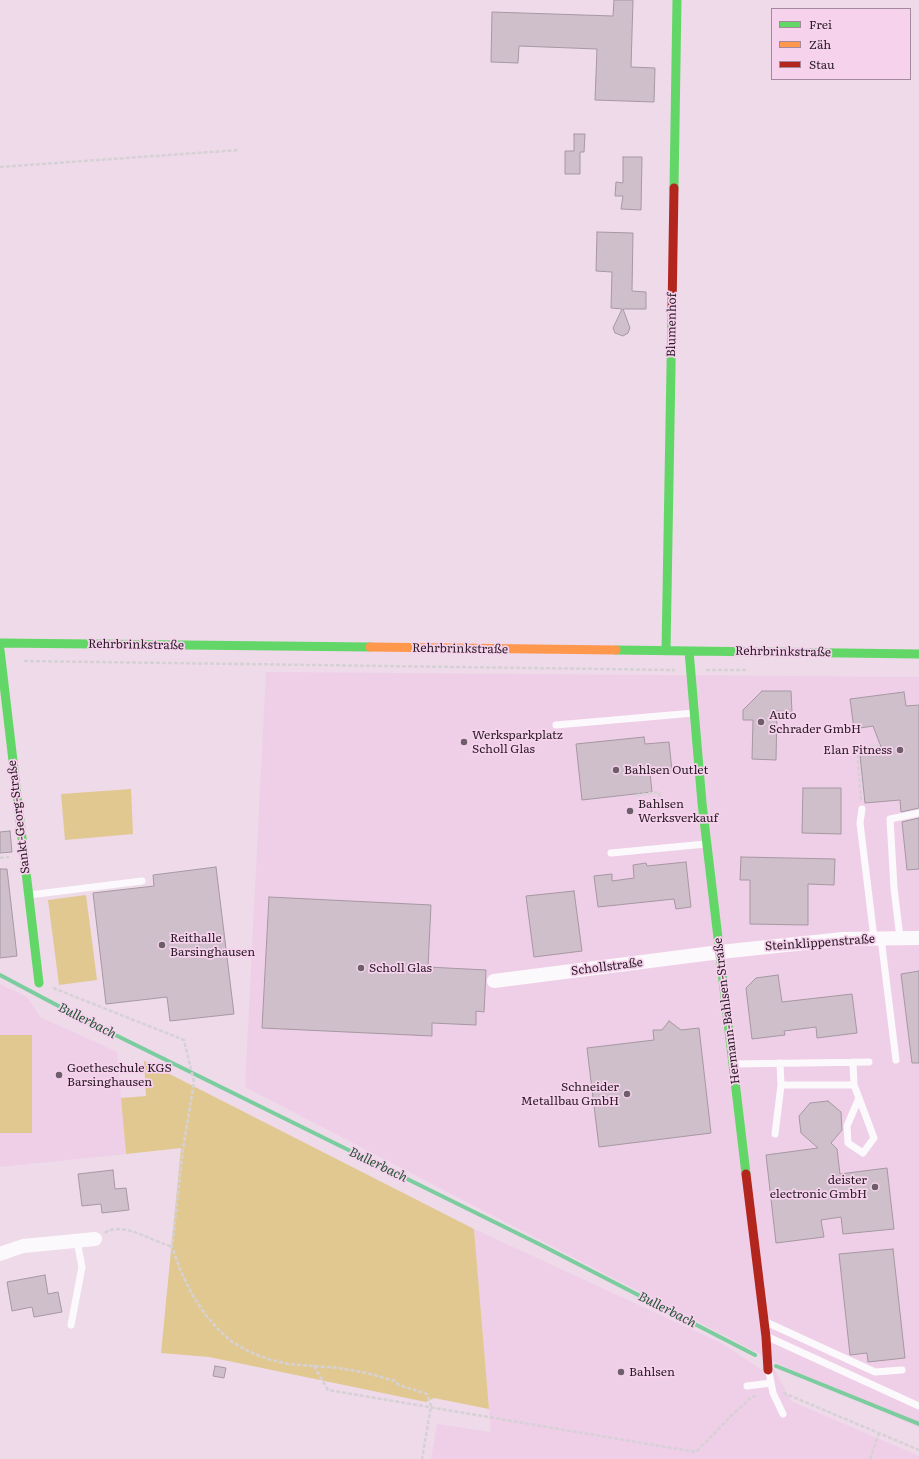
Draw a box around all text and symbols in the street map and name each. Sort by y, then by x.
legend [771,8,911,80]
text: Frei [809,15,832,33]
text: Zäh [809,35,831,53]
text: Stau [809,55,835,73]
street label: Blumenhof [664,293,680,357]
street label: Rehrbrinkstraße [88,637,184,653]
street label: Rehrbrinkstraße [412,641,508,657]
street label: Rehrbrinkstraße [735,644,831,660]
place label: Auto Schrader GmbH [769,708,861,736]
marker: Auto Schrader GmbH [756,717,766,727]
place label: Werksparkplatz Scholl Glas [472,728,563,756]
marker: Werksparkplatz Scholl Glas [459,737,469,747]
place label: Elan Fitness [823,743,892,757]
marker: Elan Fitness [895,745,905,755]
street label: Sankt-Georg-Straße [5,759,33,875]
place label: Bahlsen Outlet [624,763,708,777]
marker: Bahlsen Outlet [611,765,621,775]
place label: Bahlsen Werksverkauf [638,797,718,825]
marker: Bahlsen Werksverkauf [625,806,635,816]
place label: Reithalle Barsinghausen [170,931,255,959]
street label: Steinklippenstraße [764,932,876,954]
street label: Hermann-Bahlsen-Straße [711,937,743,1085]
marker: Reithalle Barsinghausen [157,940,167,950]
street label: Schollstraße [570,955,644,979]
place label: Scholl Glas [369,961,432,975]
marker: Scholl Glas [356,963,366,973]
water label: Bullerbach [55,1000,119,1042]
place label: Goetheschule KGS Barsinghausen [67,1061,172,1089]
marker: Goetheschule KGS Barsinghausen [54,1070,64,1080]
place label: Schneider Metallbau GmbH [521,1080,619,1108]
marker: Schneider Metallbau GmbH [622,1089,632,1099]
water label: Bullerbach [346,1144,410,1186]
place label: deister electronic GmbH [770,1173,867,1201]
marker: deister electronic GmbH [870,1182,880,1192]
water label: Bullerbach [635,1289,699,1331]
place label: Bahlsen [629,1365,675,1379]
marker: Bahlsen [616,1367,626,1377]

